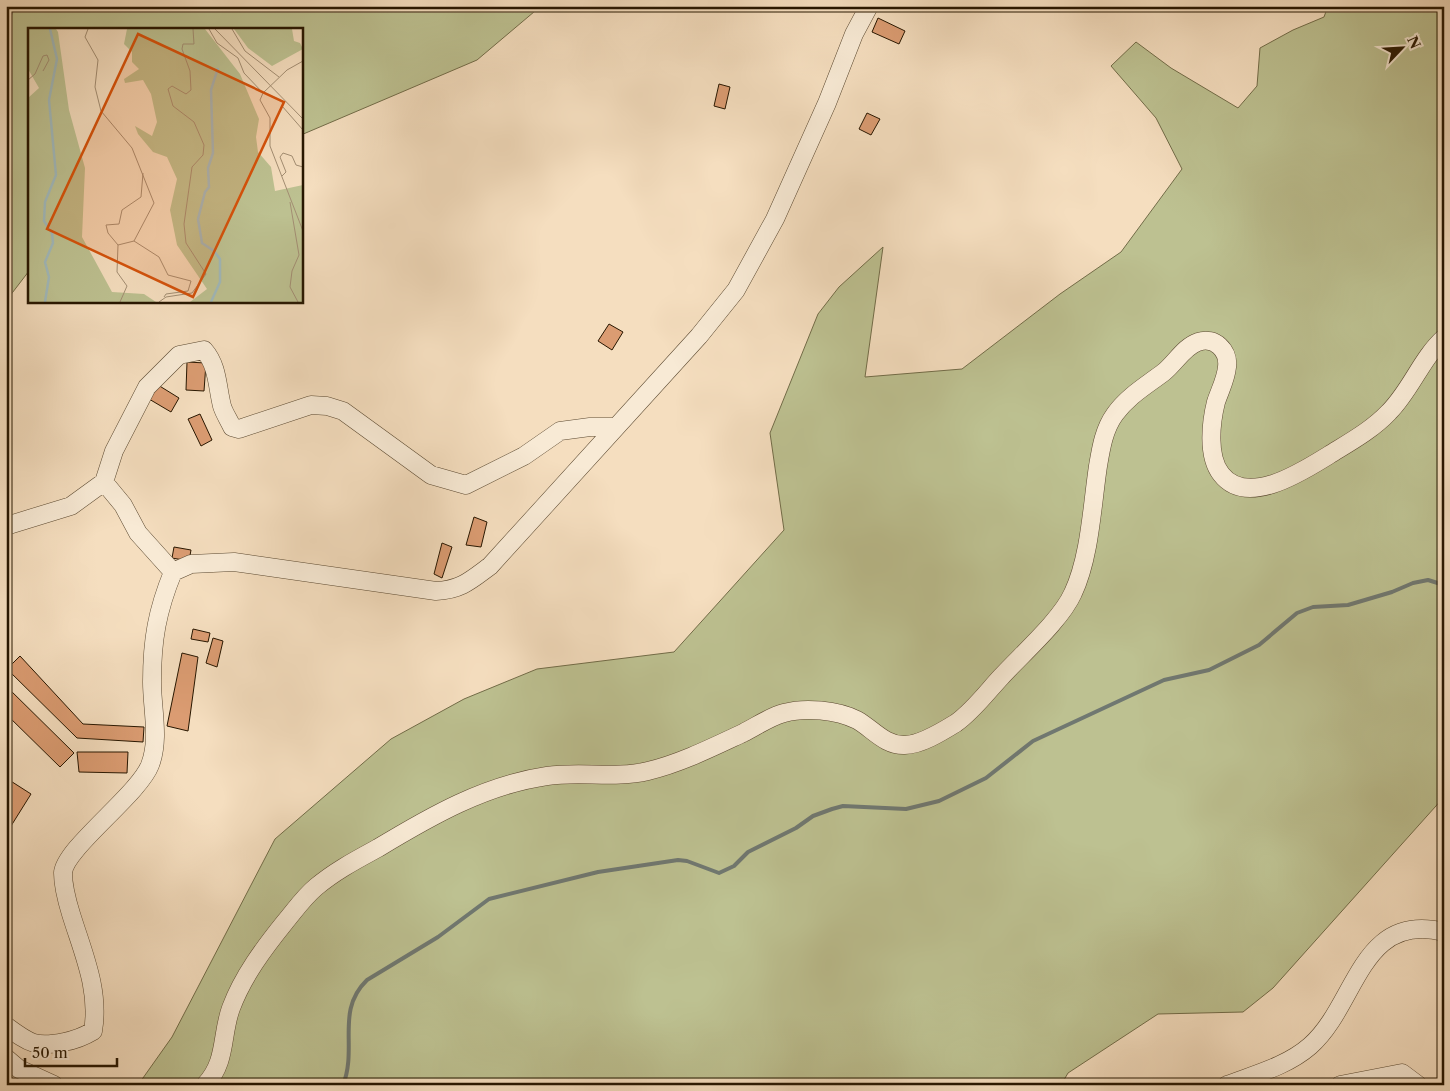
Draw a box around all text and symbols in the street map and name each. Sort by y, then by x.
north arrow [1378,22,1428,72]
inset map [28,28,302,302]
text: N [1403,33,1425,52]
scale bar [25,1036,118,1068]
text: 50 m [32,1043,68,1062]

